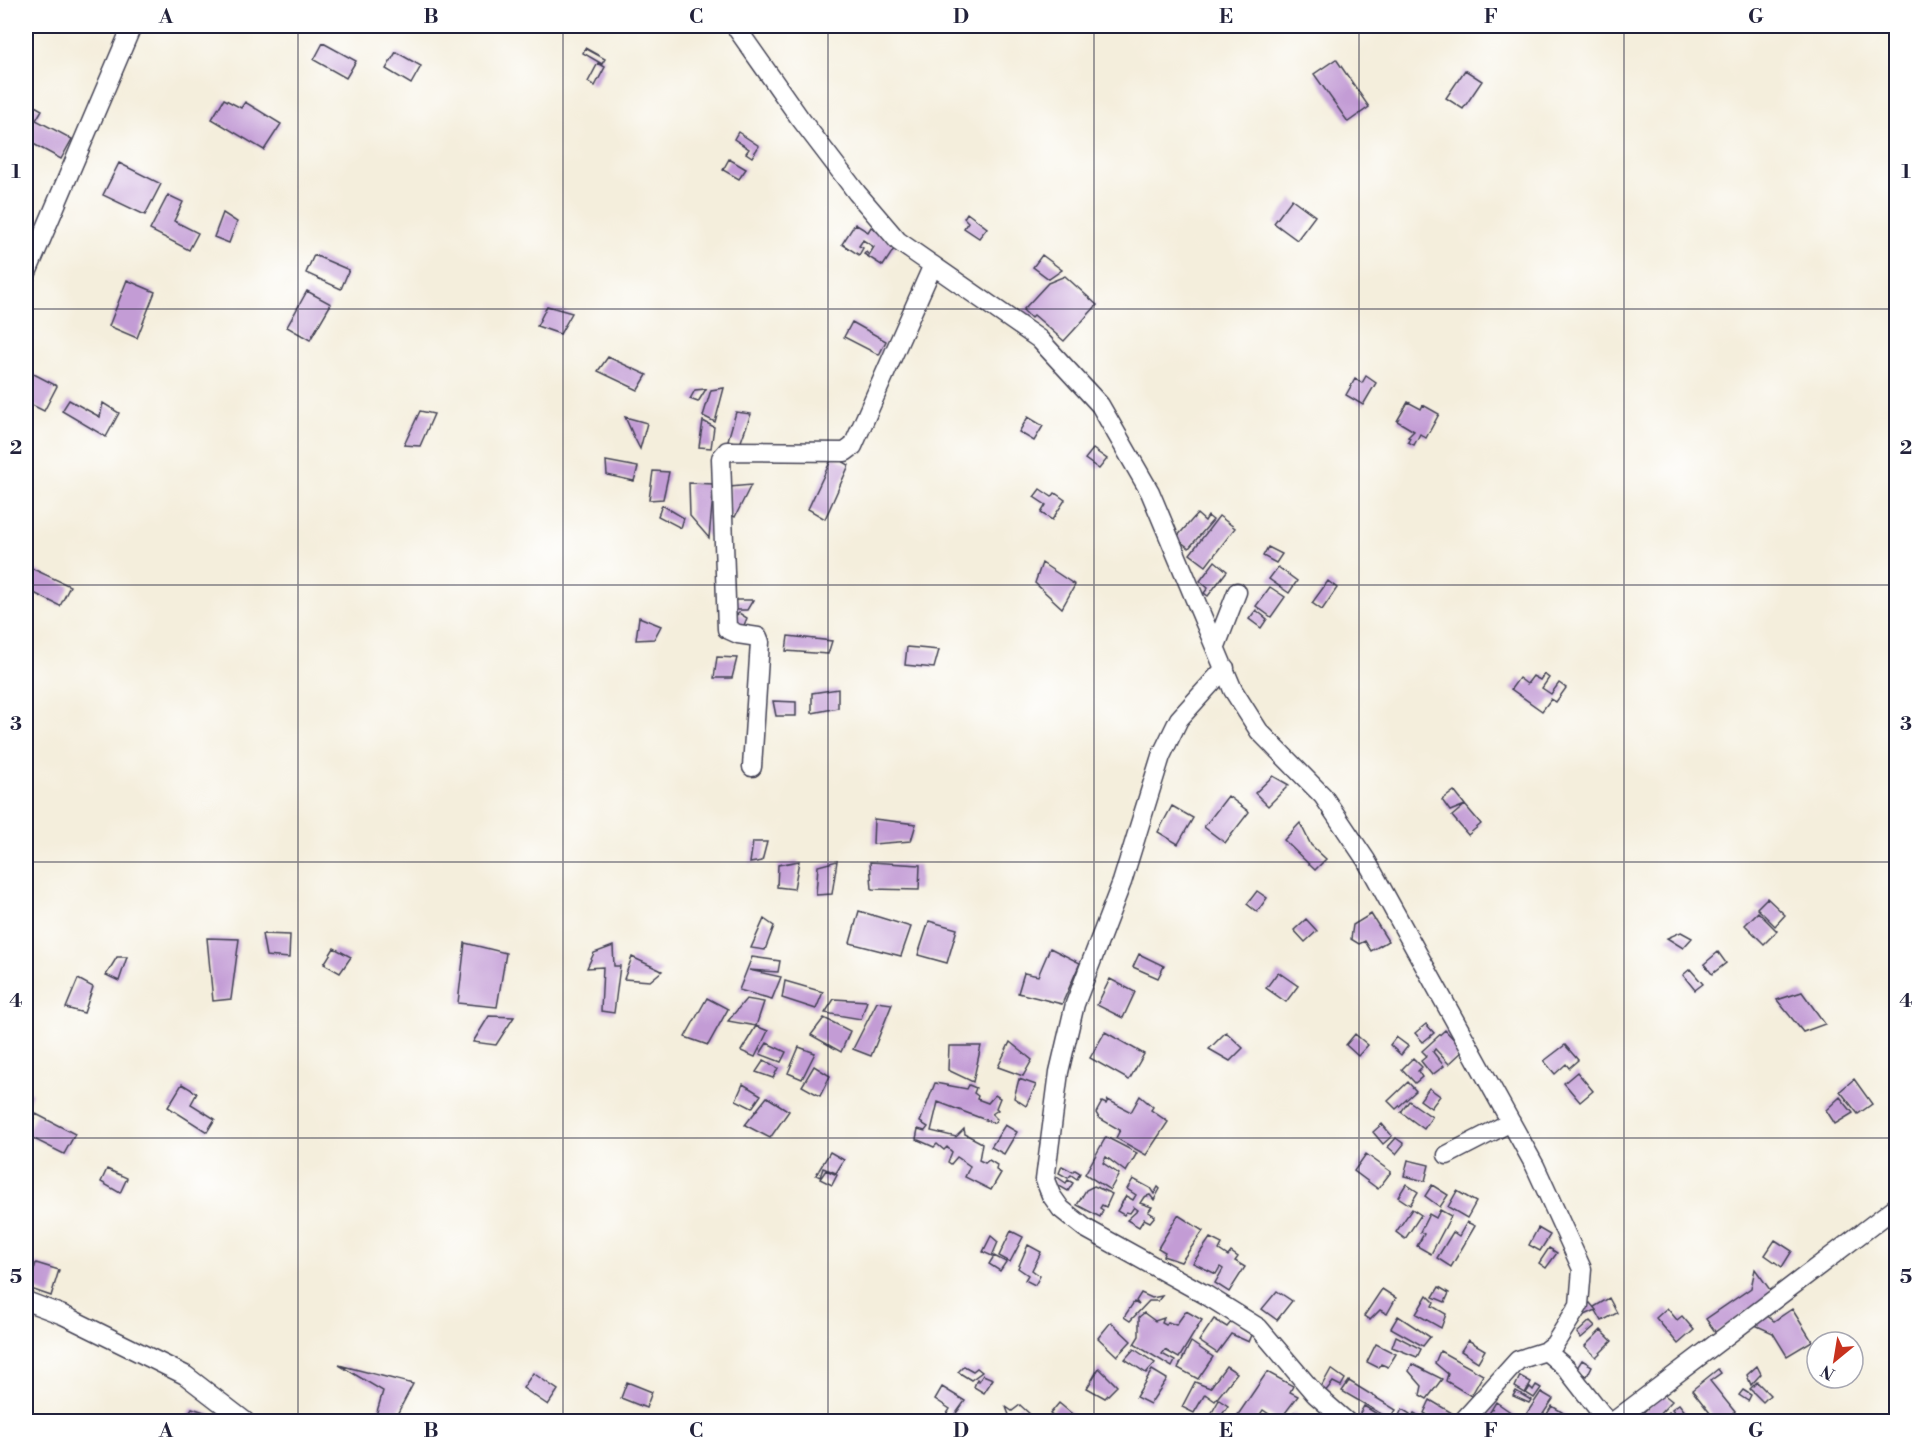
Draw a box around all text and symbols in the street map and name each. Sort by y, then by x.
text: A [158,5,174,30]
text: B [423,5,439,30]
text: C [689,5,703,30]
text: D [953,5,969,30]
text: E [1219,5,1233,30]
text: F [1484,5,1498,30]
text: G [1748,5,1764,30]
text: 1 [11,160,21,185]
text: 1 [1901,160,1911,185]
text: 2 [10,436,22,461]
text: 2 [1900,436,1912,461]
text: 3 [10,712,22,737]
text: 3 [1900,712,1912,737]
text: 4 [9,989,23,1014]
text: 4 [1899,989,1913,1014]
text: 5 [10,1265,22,1290]
text: 5 [1900,1265,1912,1290]
north arrow [1805,1330,1865,1390]
text: N [1817,1360,1838,1384]
text: A [158,1419,174,1444]
text: B [423,1419,439,1444]
text: C [689,1419,703,1444]
text: D [953,1419,969,1444]
text: E [1219,1419,1233,1444]
text: F [1484,1419,1498,1444]
text: G [1748,1419,1764,1444]

